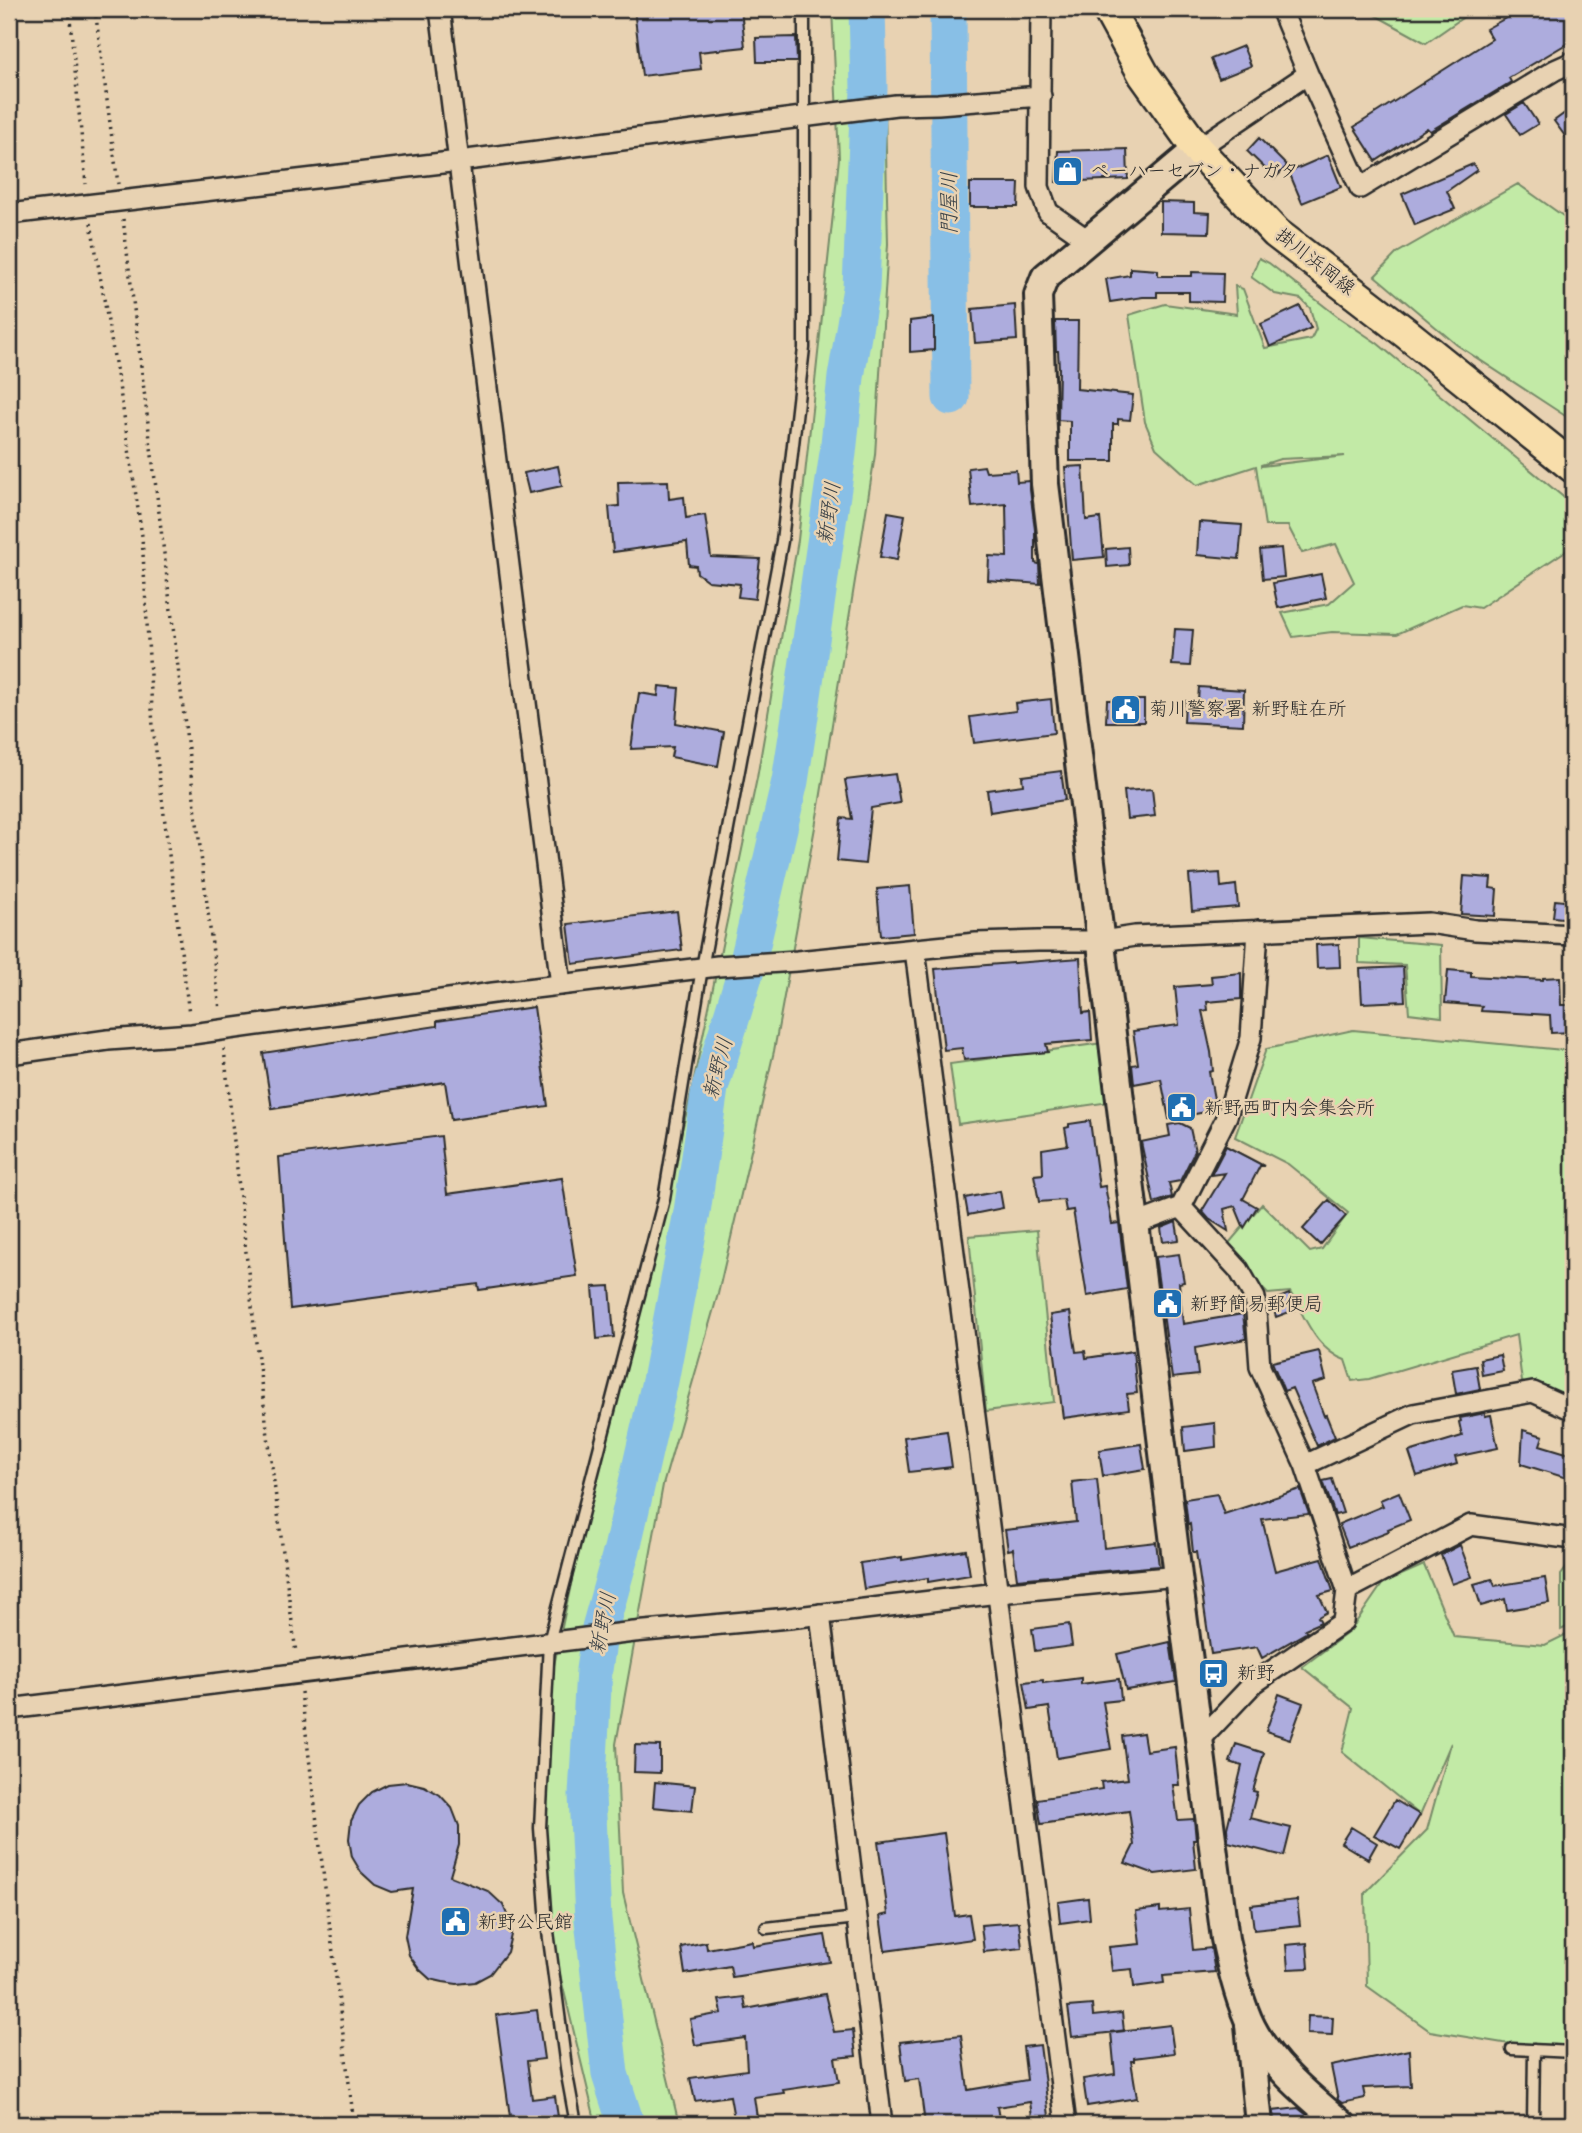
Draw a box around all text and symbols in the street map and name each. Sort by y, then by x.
shop icon: ペーハーセブン・ナガタ [1050,154,1084,188]
place label: ペーハーセブン・ナガタ [1090,158,1299,185]
water label: 門屋川 [935,172,964,235]
street label: 掛川浜岡線 [1269,222,1361,302]
water label: 新野川 [810,480,848,546]
public building icon: 菊川警察署 新野駐在所 [1109,692,1143,726]
place label: 菊川警察署 新野駐在所 [1149,696,1347,723]
water label: 新野川 [696,1034,740,1102]
public building icon: 新野西町内会集会所 [1164,1091,1198,1125]
place label: 新野西町内会集会所 [1204,1095,1375,1122]
public building icon: 新野簡易郵便局 [1150,1287,1184,1321]
place label: 新野簡易郵便局 [1190,1291,1323,1318]
water label: 新野川 [583,1589,623,1657]
bus stop icon: 新野 [1197,1656,1231,1690]
place label: 新野 [1237,1660,1275,1687]
public building icon: 新野公民館 [438,1905,472,1939]
place label: 新野公民館 [478,1909,573,1936]

